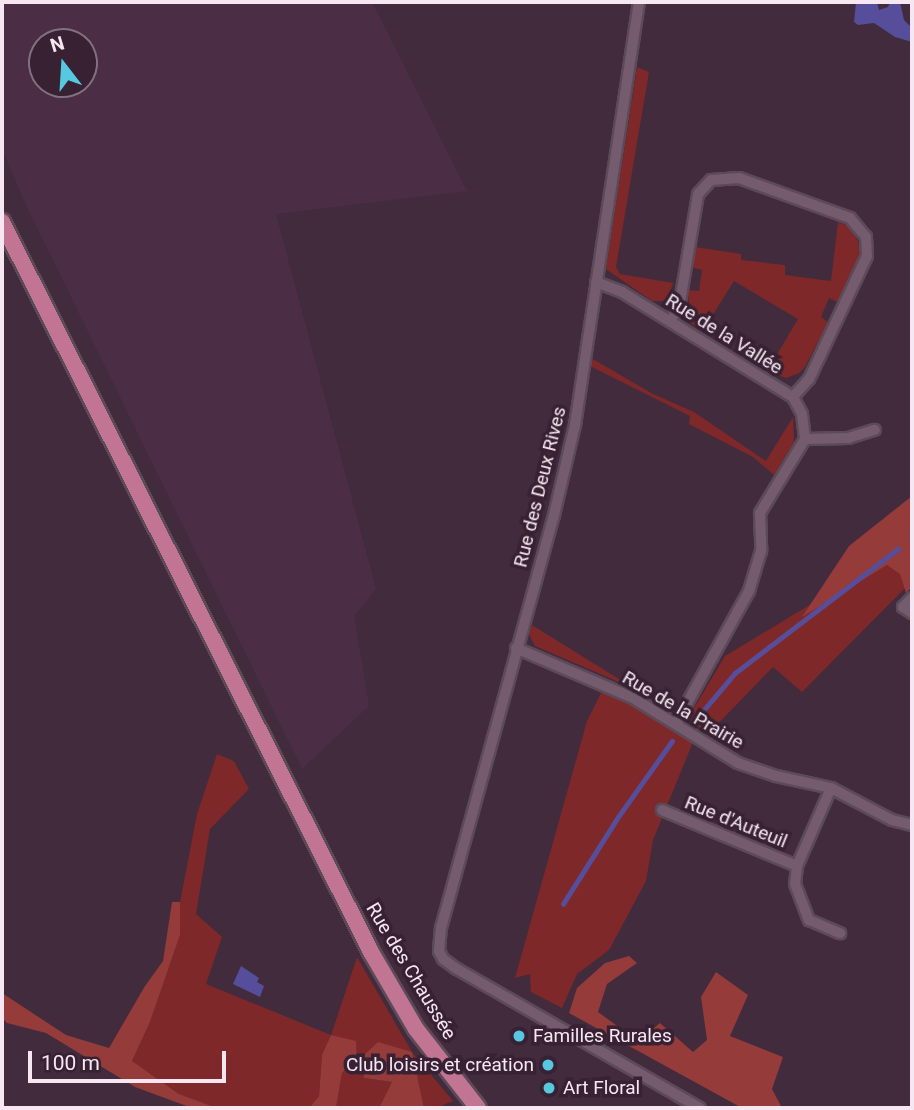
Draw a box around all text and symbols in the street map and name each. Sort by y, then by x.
north arrow [28,28,98,98]
text: N [48,31,67,57]
street label: Rue de la Vallée [661,289,787,379]
street label: Rue des Deux Rives [509,404,571,570]
street label: Rue de la Prairie [618,666,748,754]
street label: Rue d'Auteuil [681,791,791,853]
street label: Rue des Chaussée [361,898,461,1044]
place label: Familles Rurales [533,1025,672,1047]
marker: Familles Rurales [511,1028,527,1044]
scale bar [32,1036,229,1080]
text: 100 m [41,1051,100,1075]
place label: Club loisirs et création [346,1054,534,1076]
marker: Club loisirs et création [540,1057,556,1073]
place label: Art Floral [563,1077,640,1099]
marker: Art Floral [541,1080,557,1096]

